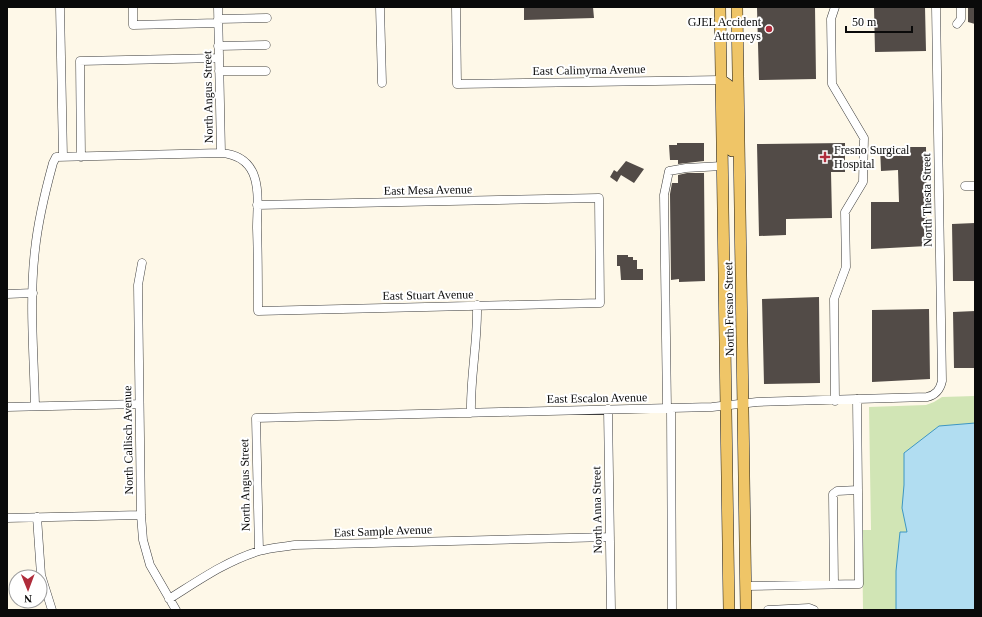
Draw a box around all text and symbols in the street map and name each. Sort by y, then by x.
scale bar [846,8,912,34]
place label: GJEL Accident Attorneys [688,15,762,43]
text: 50 m [852,15,877,29]
marker: GJEL Accident Attorneys [764,24,774,34]
street label: North Angus Street [200,50,216,143]
street label: East Calimyrna Avenue [532,62,646,78]
place label: Fresno Surgical Hospital [834,143,910,171]
marker: Fresno Surgical Hospital [819,151,831,163]
street label: North Thesta Street [919,152,935,247]
street label: East Mesa Avenue [384,182,472,198]
street label: North Fresno Street [721,261,737,356]
street label: East Stuart Avenue [382,287,474,303]
street label: North Callisch Avenue [120,385,136,495]
street label: East Escalon Avenue [547,390,647,406]
street label: North Angus Street [237,438,253,531]
street label: North Anna Street [589,466,605,554]
street label: East Sample Avenue [334,522,432,540]
north arrow [8,569,48,609]
text: N [24,593,32,605]

